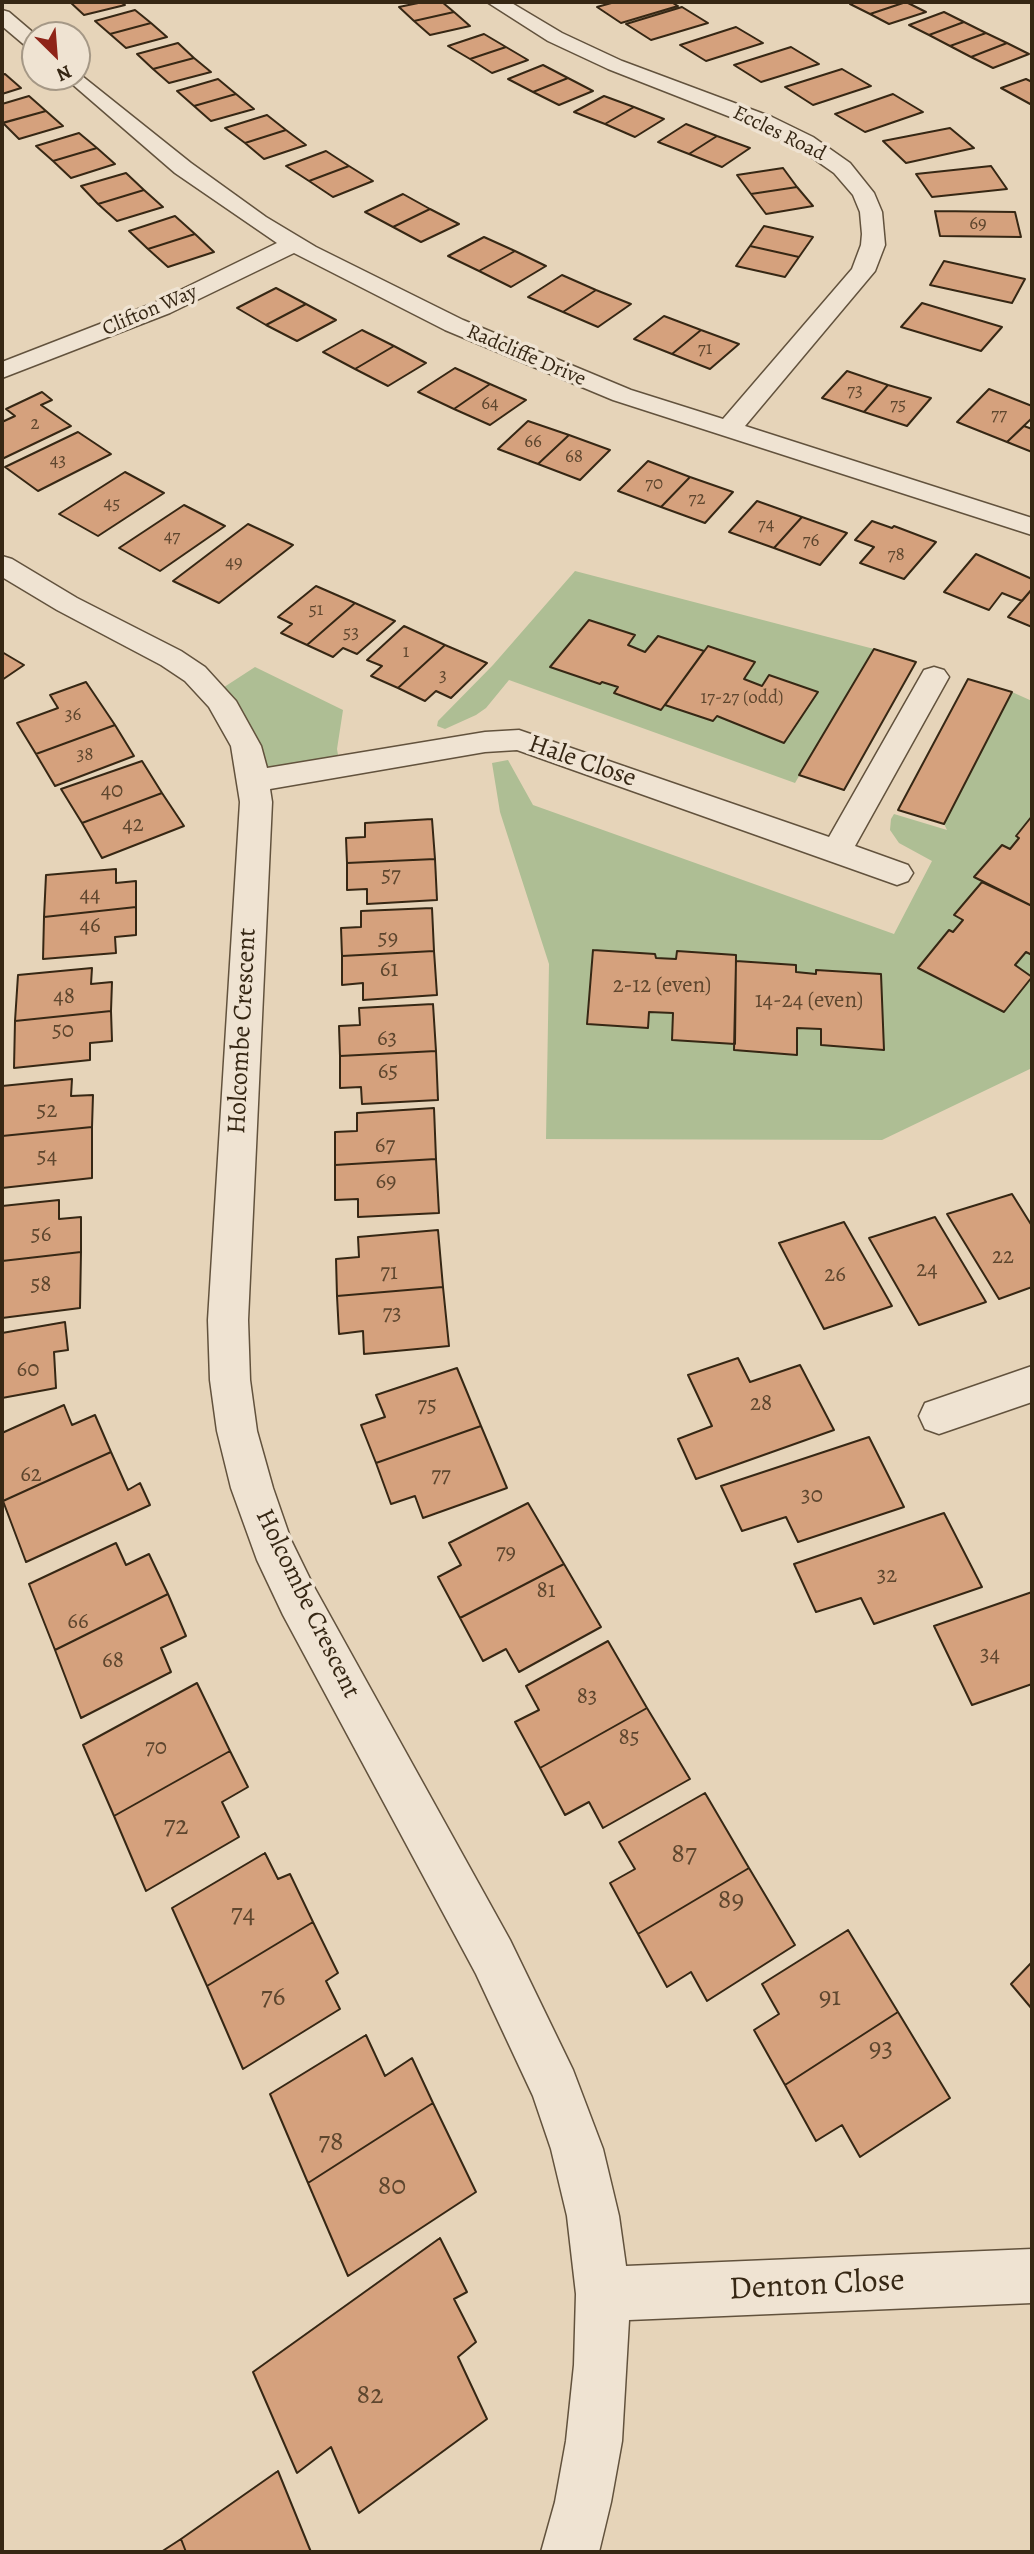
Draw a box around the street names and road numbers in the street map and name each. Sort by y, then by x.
street label: Eccles Road [728,101,830,167]
street label: Clifton Way [99,280,201,342]
street label: Radcliffe Drive [463,320,589,392]
street label: Hale Close [524,729,640,795]
street label: Holcombe Crescent [222,927,264,1135]
street label: Holcombe Crescent [248,1504,366,1704]
street label: Denton Close [728,2262,906,2310]

